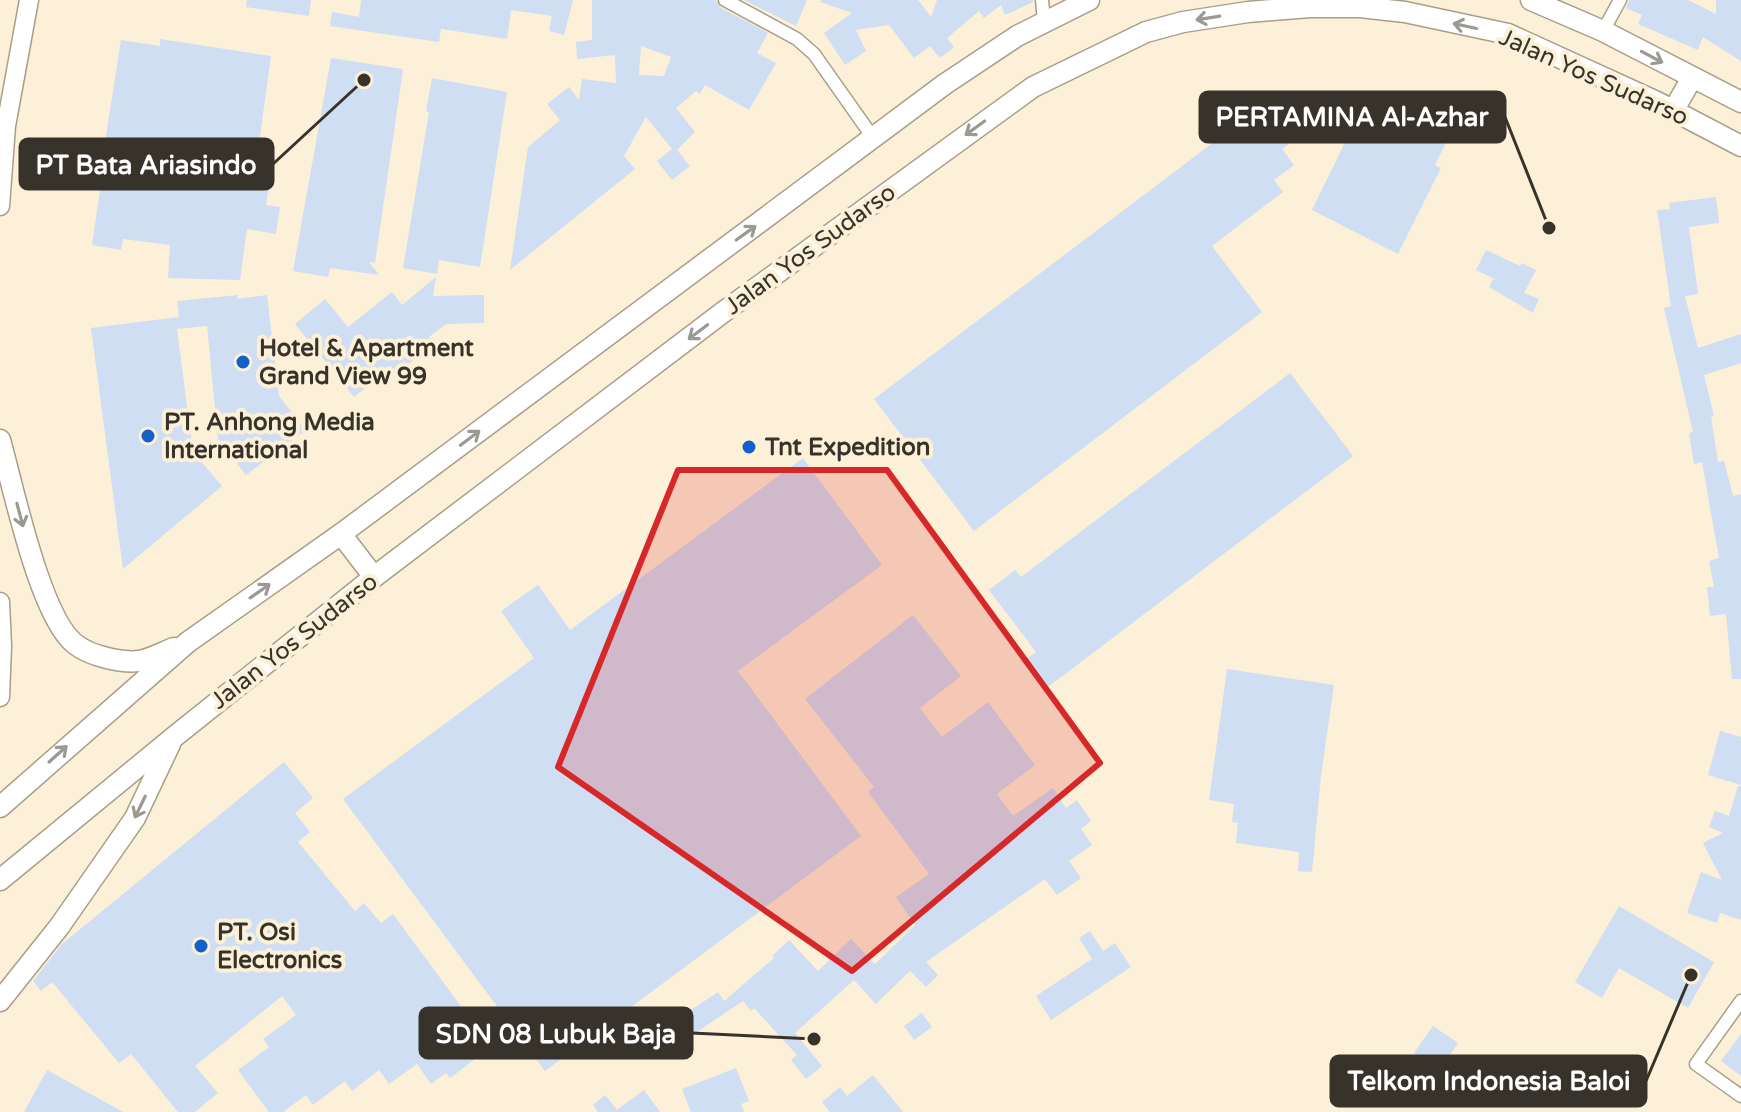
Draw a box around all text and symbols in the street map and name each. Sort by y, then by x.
one-way arrow [1196,11,1221,26]
one-way arrow [1453,18,1479,33]
street label: Jalan Yos Sudarso [1495,23,1693,132]
one-way arrow [1639,50,1663,66]
callout: PERTAMINA Al-Azhar [1200,92,1505,142]
text: PERTAMINA Al-Azhar [1216,102,1489,133]
one-way arrow [965,119,986,136]
callout: PT Bata Ariasindo [20,139,273,189]
text: PT Bata Ariasindo [36,150,257,181]
street label: Jalan Yos Sudarso [719,178,901,321]
one-way arrow [735,225,756,242]
one-way arrow [688,323,709,340]
place label: Hotel & Apartment Grand View 99 [259,334,475,391]
marker: Hotel & Apartment Grand View 99 [234,353,252,371]
place label: PT. Anhong Media International [164,408,375,465]
marker: PT. Anhong Media International [139,427,157,445]
one-way arrow [458,429,480,446]
place label: Tnt Expedition [764,433,930,462]
marker: Tnt Expedition [740,438,758,456]
one-way arrow [14,502,29,528]
street label: Jalan Yos Sudarso [205,567,384,716]
one-way arrow [249,583,270,600]
one-way arrow [48,745,68,764]
one-way arrow [132,795,147,819]
place label: PT. Osi Electronics [217,918,342,975]
marker: PT. Osi Electronics [192,937,210,955]
callout: SDN 08 Lubuk Baja [420,1008,692,1058]
text: SDN 08 Lubuk Baja [436,1019,676,1050]
callout: Telkom Indonesia Baloi [1331,1056,1646,1106]
text: Telkom Indonesia Baloi [1346,1066,1631,1097]

